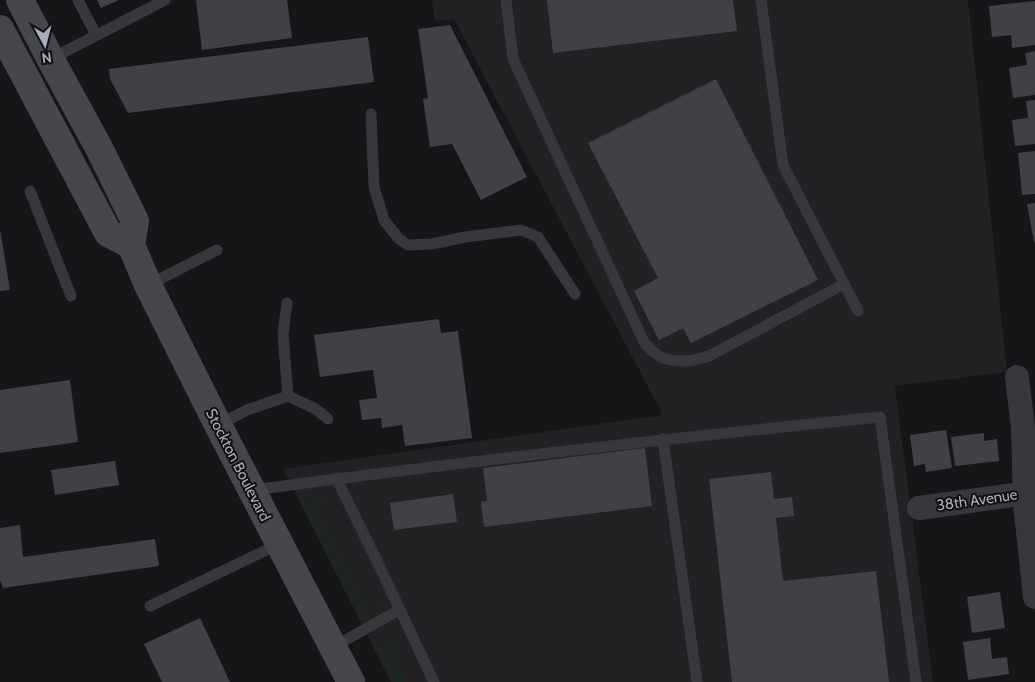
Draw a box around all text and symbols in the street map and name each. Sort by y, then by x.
north arrow [20,20,70,70]
text: N [41,48,53,67]
street label: Stockton Boulevard [202,406,274,524]
street label: 38th Avenue [935,485,1019,515]

